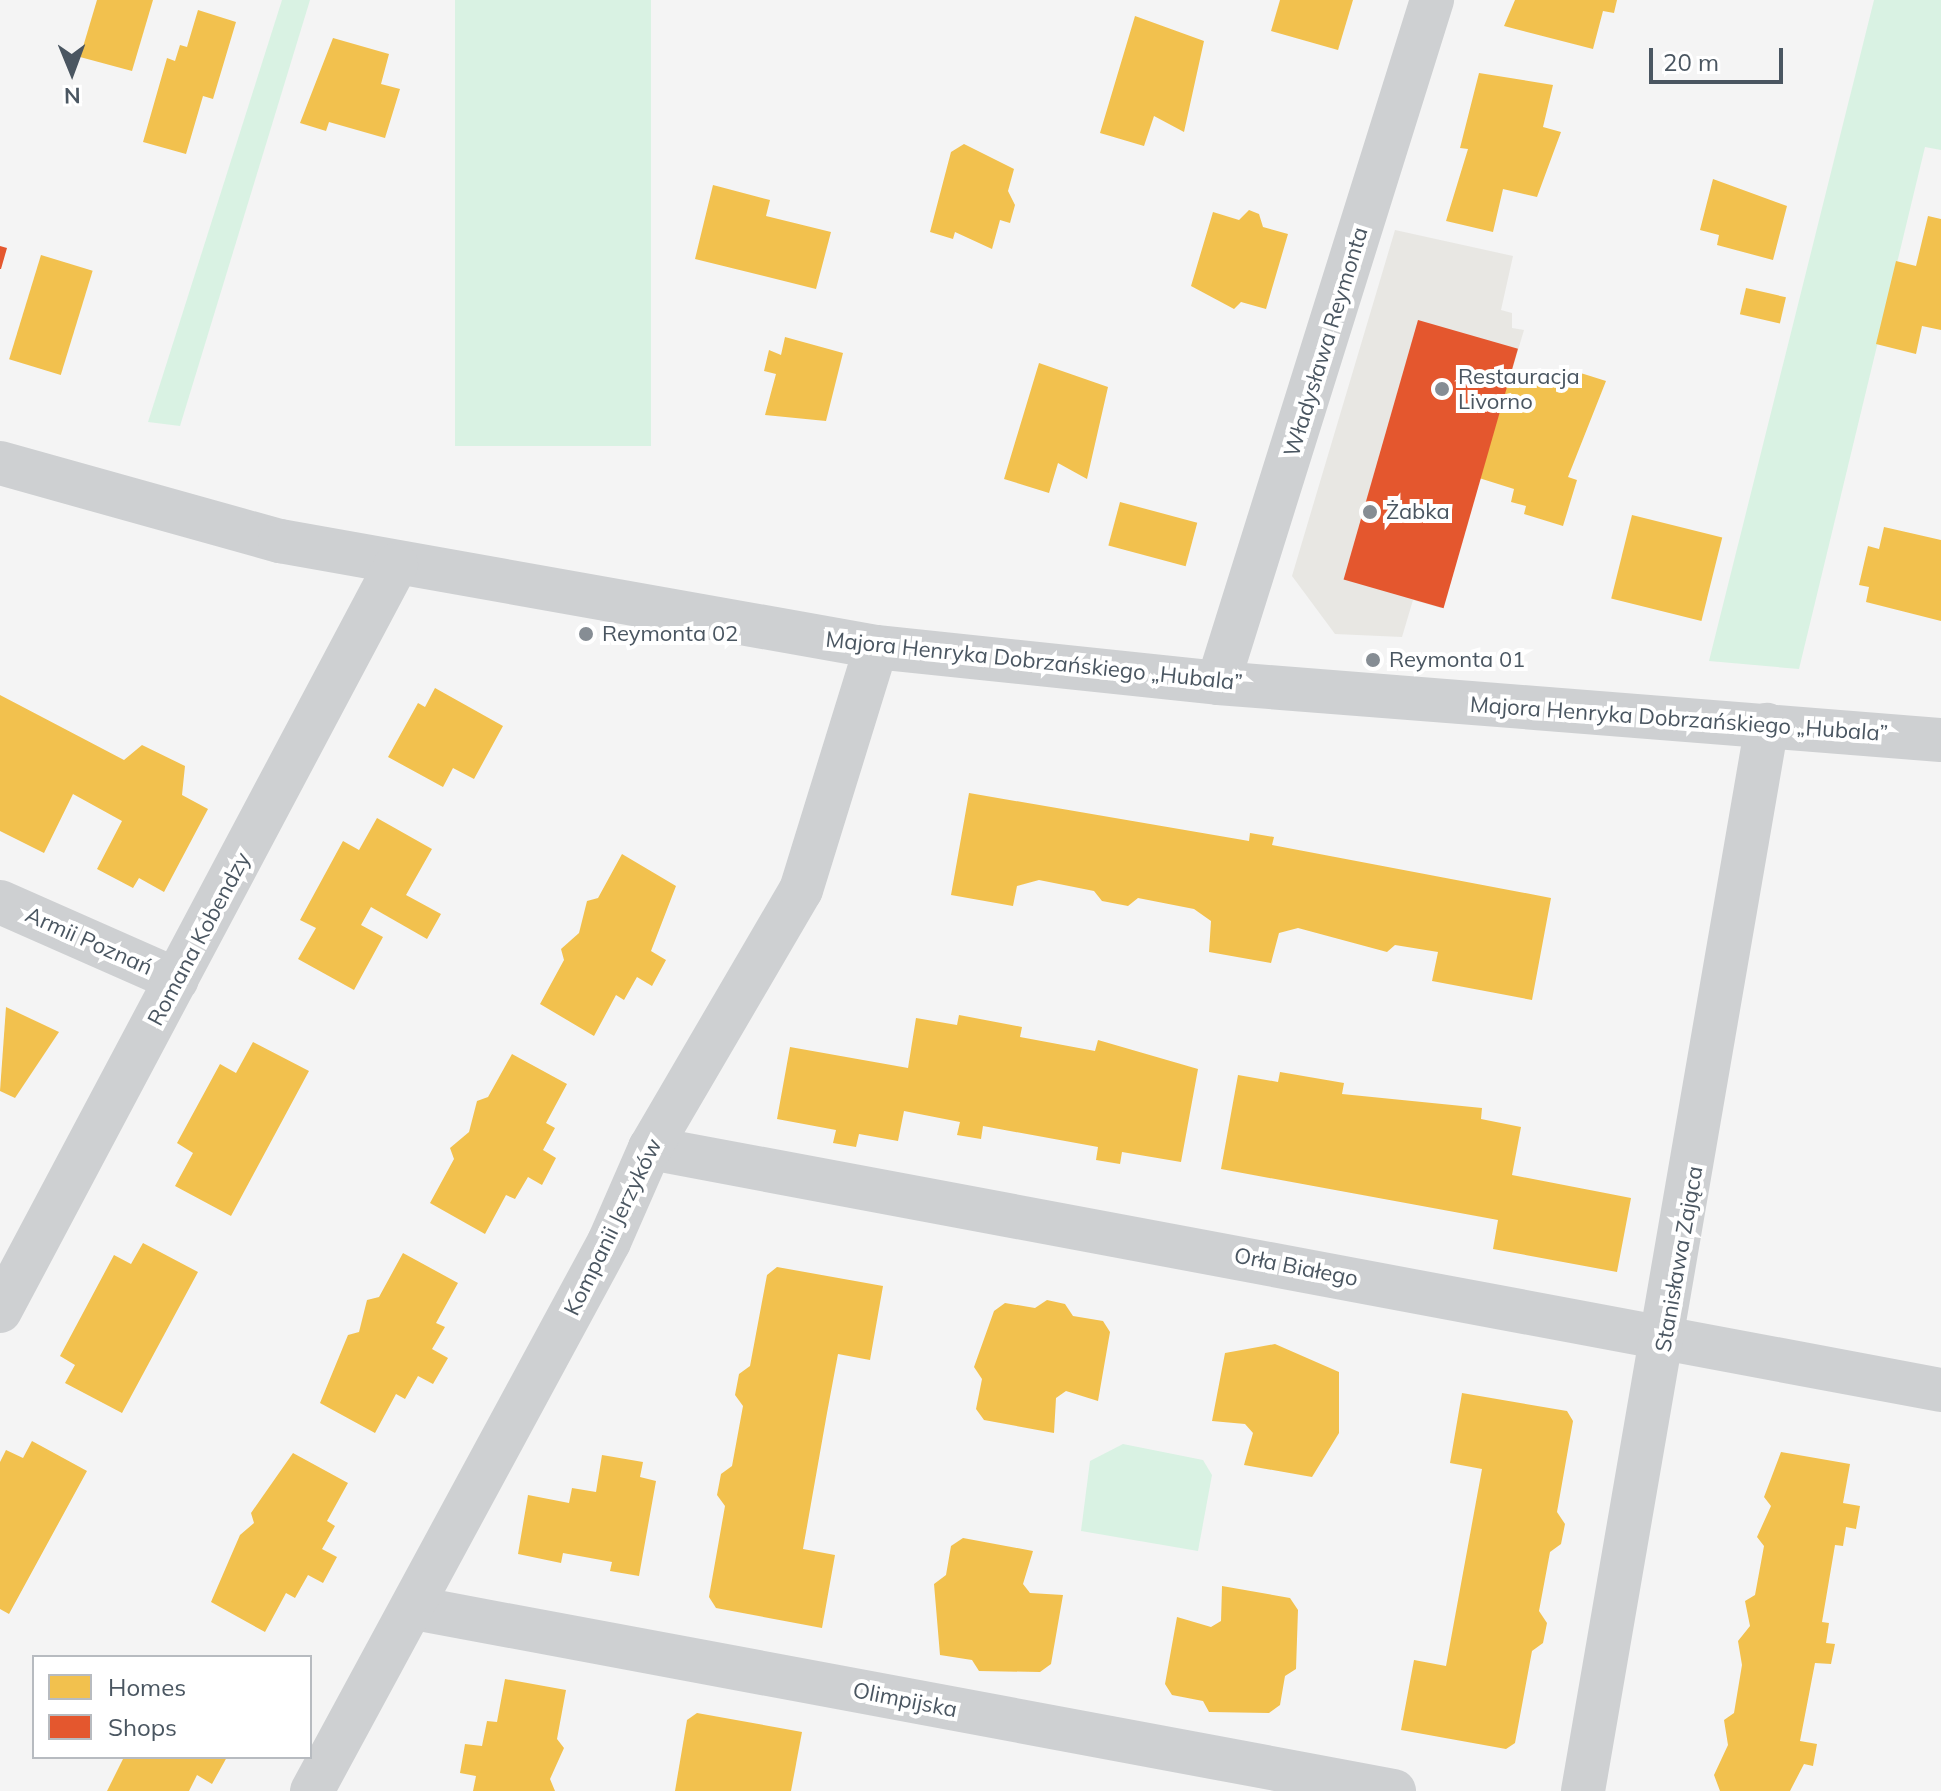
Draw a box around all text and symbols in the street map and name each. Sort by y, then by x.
north arrow [32,32,112,112]
scale bar [1653,32,1787,82]
text: 20 m [1663,47,1719,77]
text: N [64,82,81,110]
street label: Władysława Reymonta [1278,224,1374,460]
place label: Restauracja Livorno [1458,363,1580,414]
marker: Restauracja Livorno [1433,380,1451,398]
place label: Żabka [1386,499,1450,525]
marker: Żabka [1361,503,1379,521]
place label: Reymonta 02 [602,621,738,647]
marker: Reymonta 02 [577,625,595,643]
street label: Majora Henryka Dobrzańskiego „Hubala” [824,626,1244,696]
place label: Reymonta 01 [1389,647,1525,673]
marker: Reymonta 01 [1364,651,1382,669]
street label: Majora Henryka Dobrzańskiego „Hubala” [1469,691,1889,747]
street label: Romana Kobendzy [142,848,256,1030]
street label: Armii Poznań [21,901,157,981]
street label: Kompanii Jerzyków [559,1134,667,1320]
street label: Stanisława Zająca [1650,1164,1708,1354]
street label: Orła Białego [1232,1242,1360,1292]
legend [32,1655,312,1759]
text: Homes [108,1672,186,1702]
street label: Olimpijska [851,1677,959,1723]
text: Shops [108,1712,177,1742]

